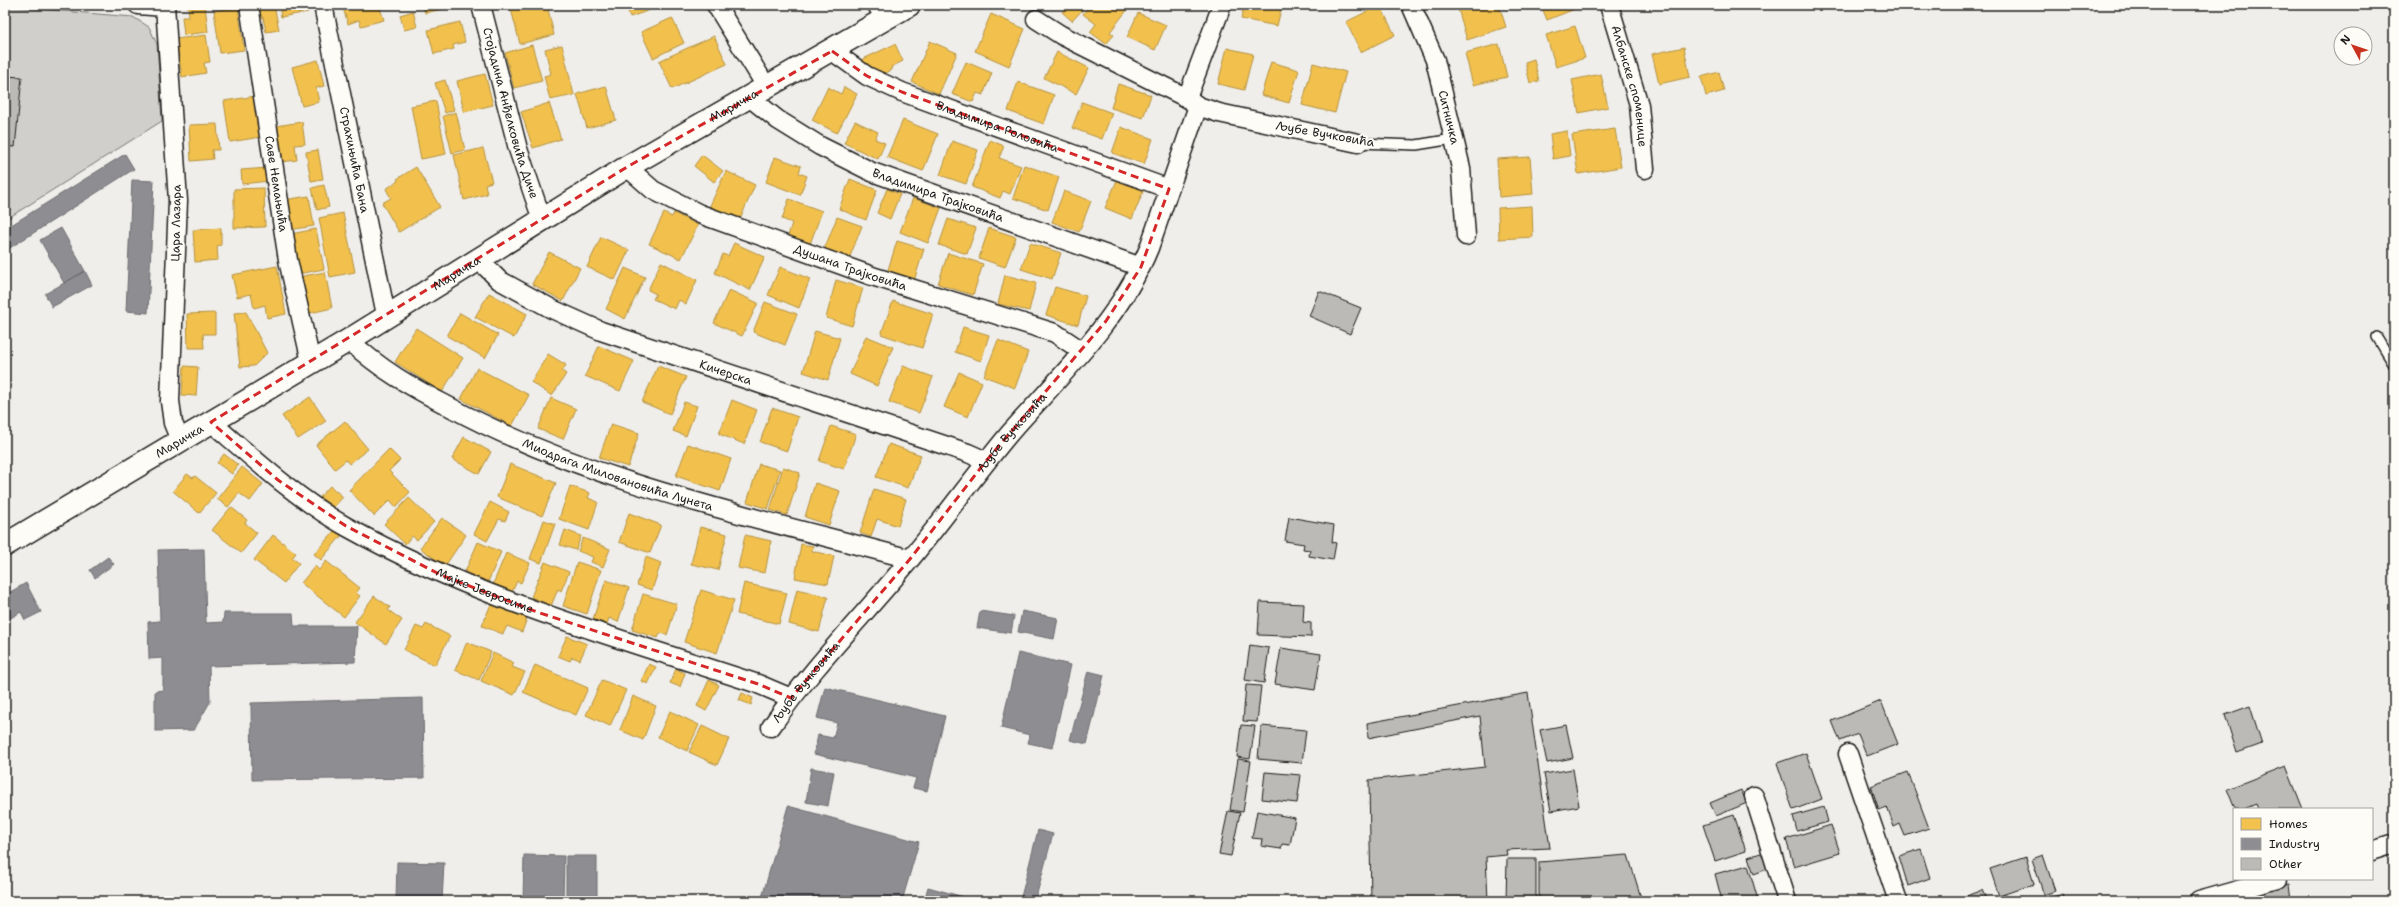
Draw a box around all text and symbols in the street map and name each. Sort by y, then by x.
street label: Албанске споменице [1608,23,1651,148]
street label: Стојадина Анђелковића Диче [479,26,542,201]
north arrow [2333,26,2373,66]
text: N [2337,32,2354,48]
street label: Маричка [707,85,761,126]
street label: Ситничка [1435,89,1463,147]
street label: Владимира Роловића [934,97,1061,156]
street label: Страхињића Бана [336,105,373,215]
street label: Љубе Вучковића [1274,117,1376,151]
street label: Саве Немањића [261,135,292,234]
street label: Владимира Трајковића [870,165,1006,226]
street label: Цара Лазара [167,184,185,262]
street label: Душана Трајковића [792,240,909,294]
street label: Маричка [429,252,484,294]
street label: Кичерска [697,356,754,389]
street label: Љубе Вучковића [974,389,1051,475]
street label: Маричка [152,420,207,462]
street label: Миодрага Миловановића Лунета [520,435,715,515]
street label: Мајке Јевросиме [433,564,536,617]
street label: Љубе Вучковића [768,638,844,726]
legend [2233,808,2373,880]
text: Homes [2269,816,2308,832]
text: Industry [2269,836,2320,852]
text: Other [2269,856,2303,872]

